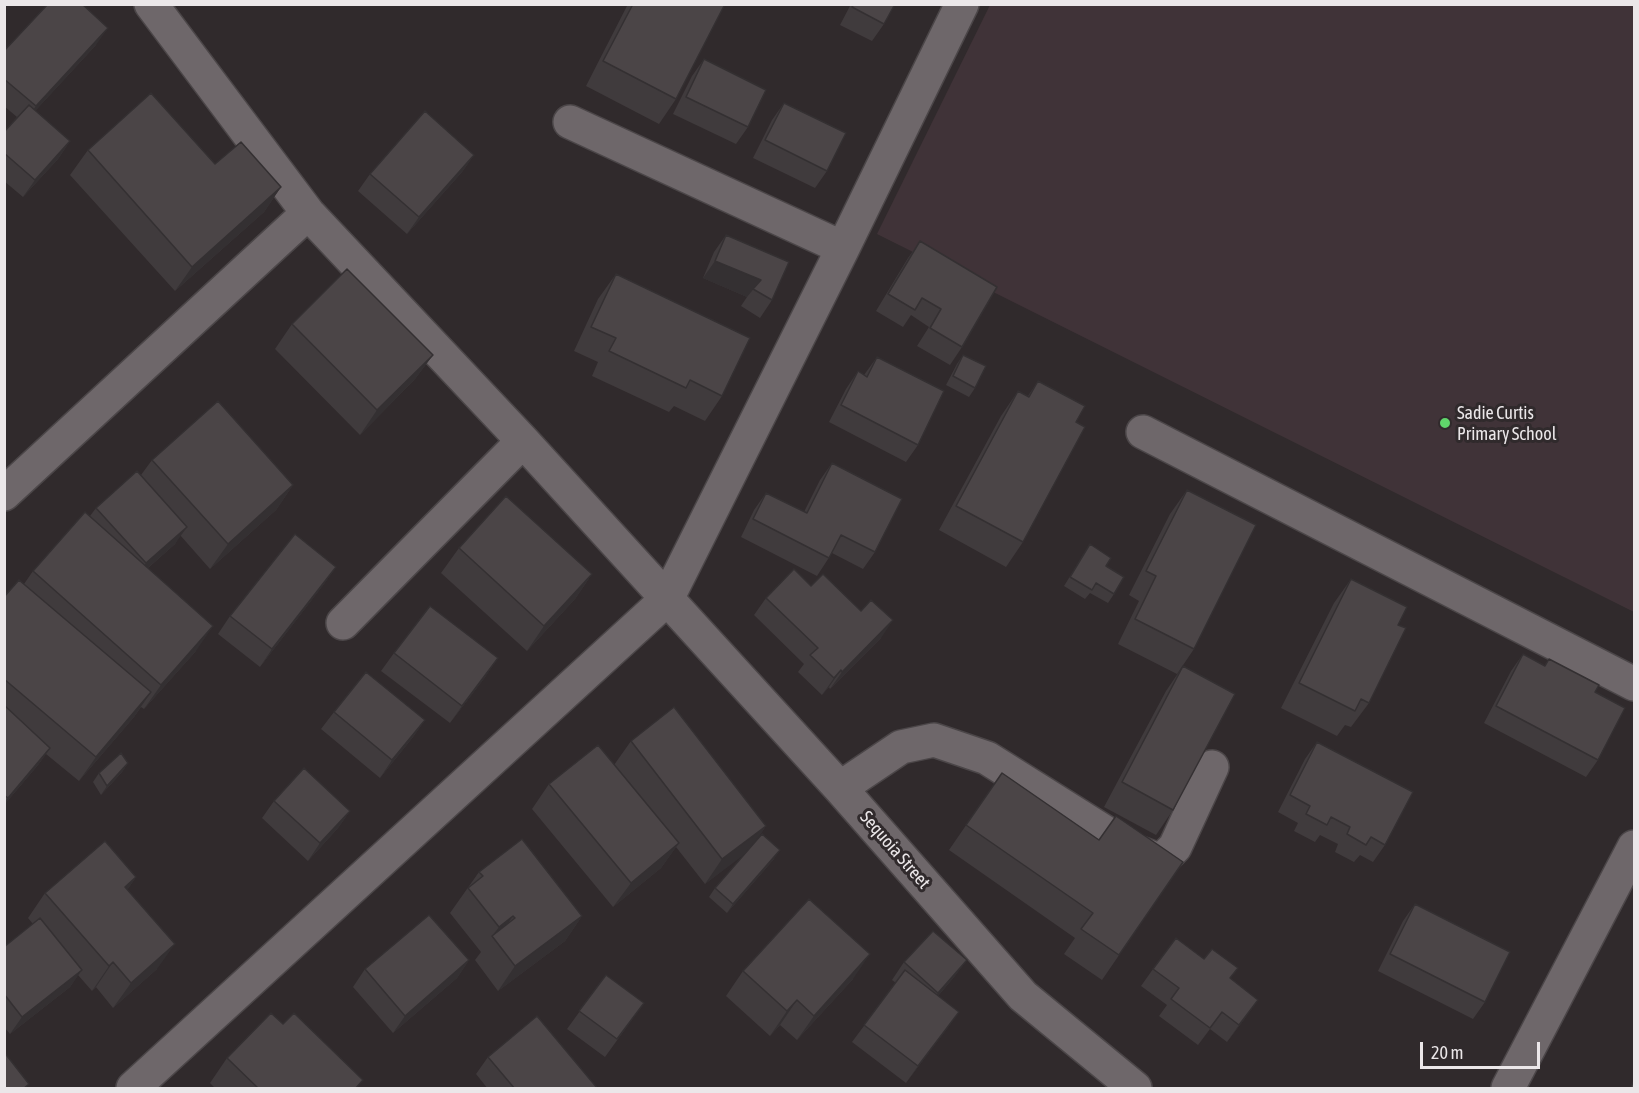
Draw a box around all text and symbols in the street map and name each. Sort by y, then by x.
place label: Sadie Curtis Primary School [1457,402,1556,444]
marker: Sadie Curtis Primary School [1438,416,1452,430]
street label: Sequoia Street [855,807,935,893]
scale bar [1423,1030,1543,1068]
text: 20 m [1431,1042,1463,1063]

